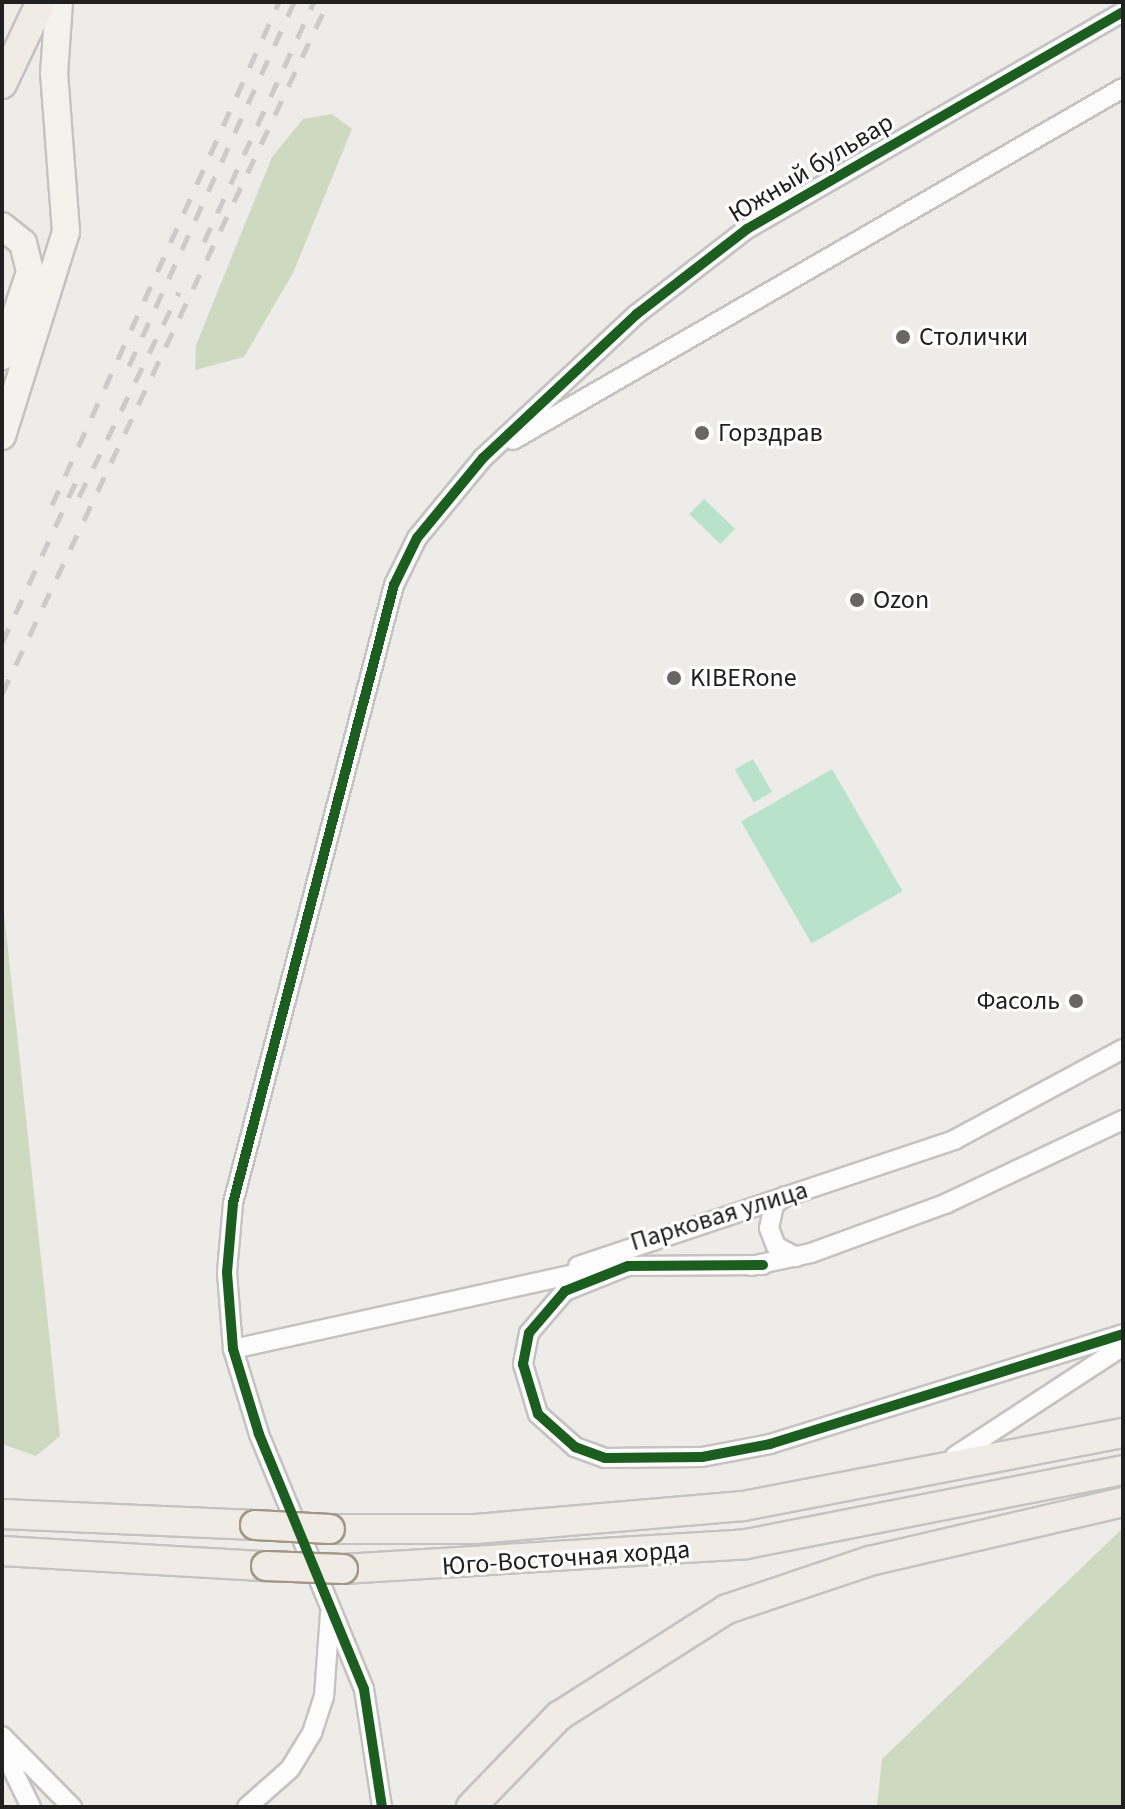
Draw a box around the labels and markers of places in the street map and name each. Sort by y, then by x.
place label: Столички [919,321,1028,353]
marker: Столички [894,328,912,346]
place label: Горздрав [718,417,823,449]
marker: Горздрав [693,424,711,442]
place label: Ozon [873,584,929,616]
marker: Ozon [848,591,866,609]
place label: KIBERone [690,662,797,694]
marker: KIBERone [665,669,683,687]
place label: Фасоль [976,985,1060,1017]
marker: Фасоль [1067,992,1085,1010]

